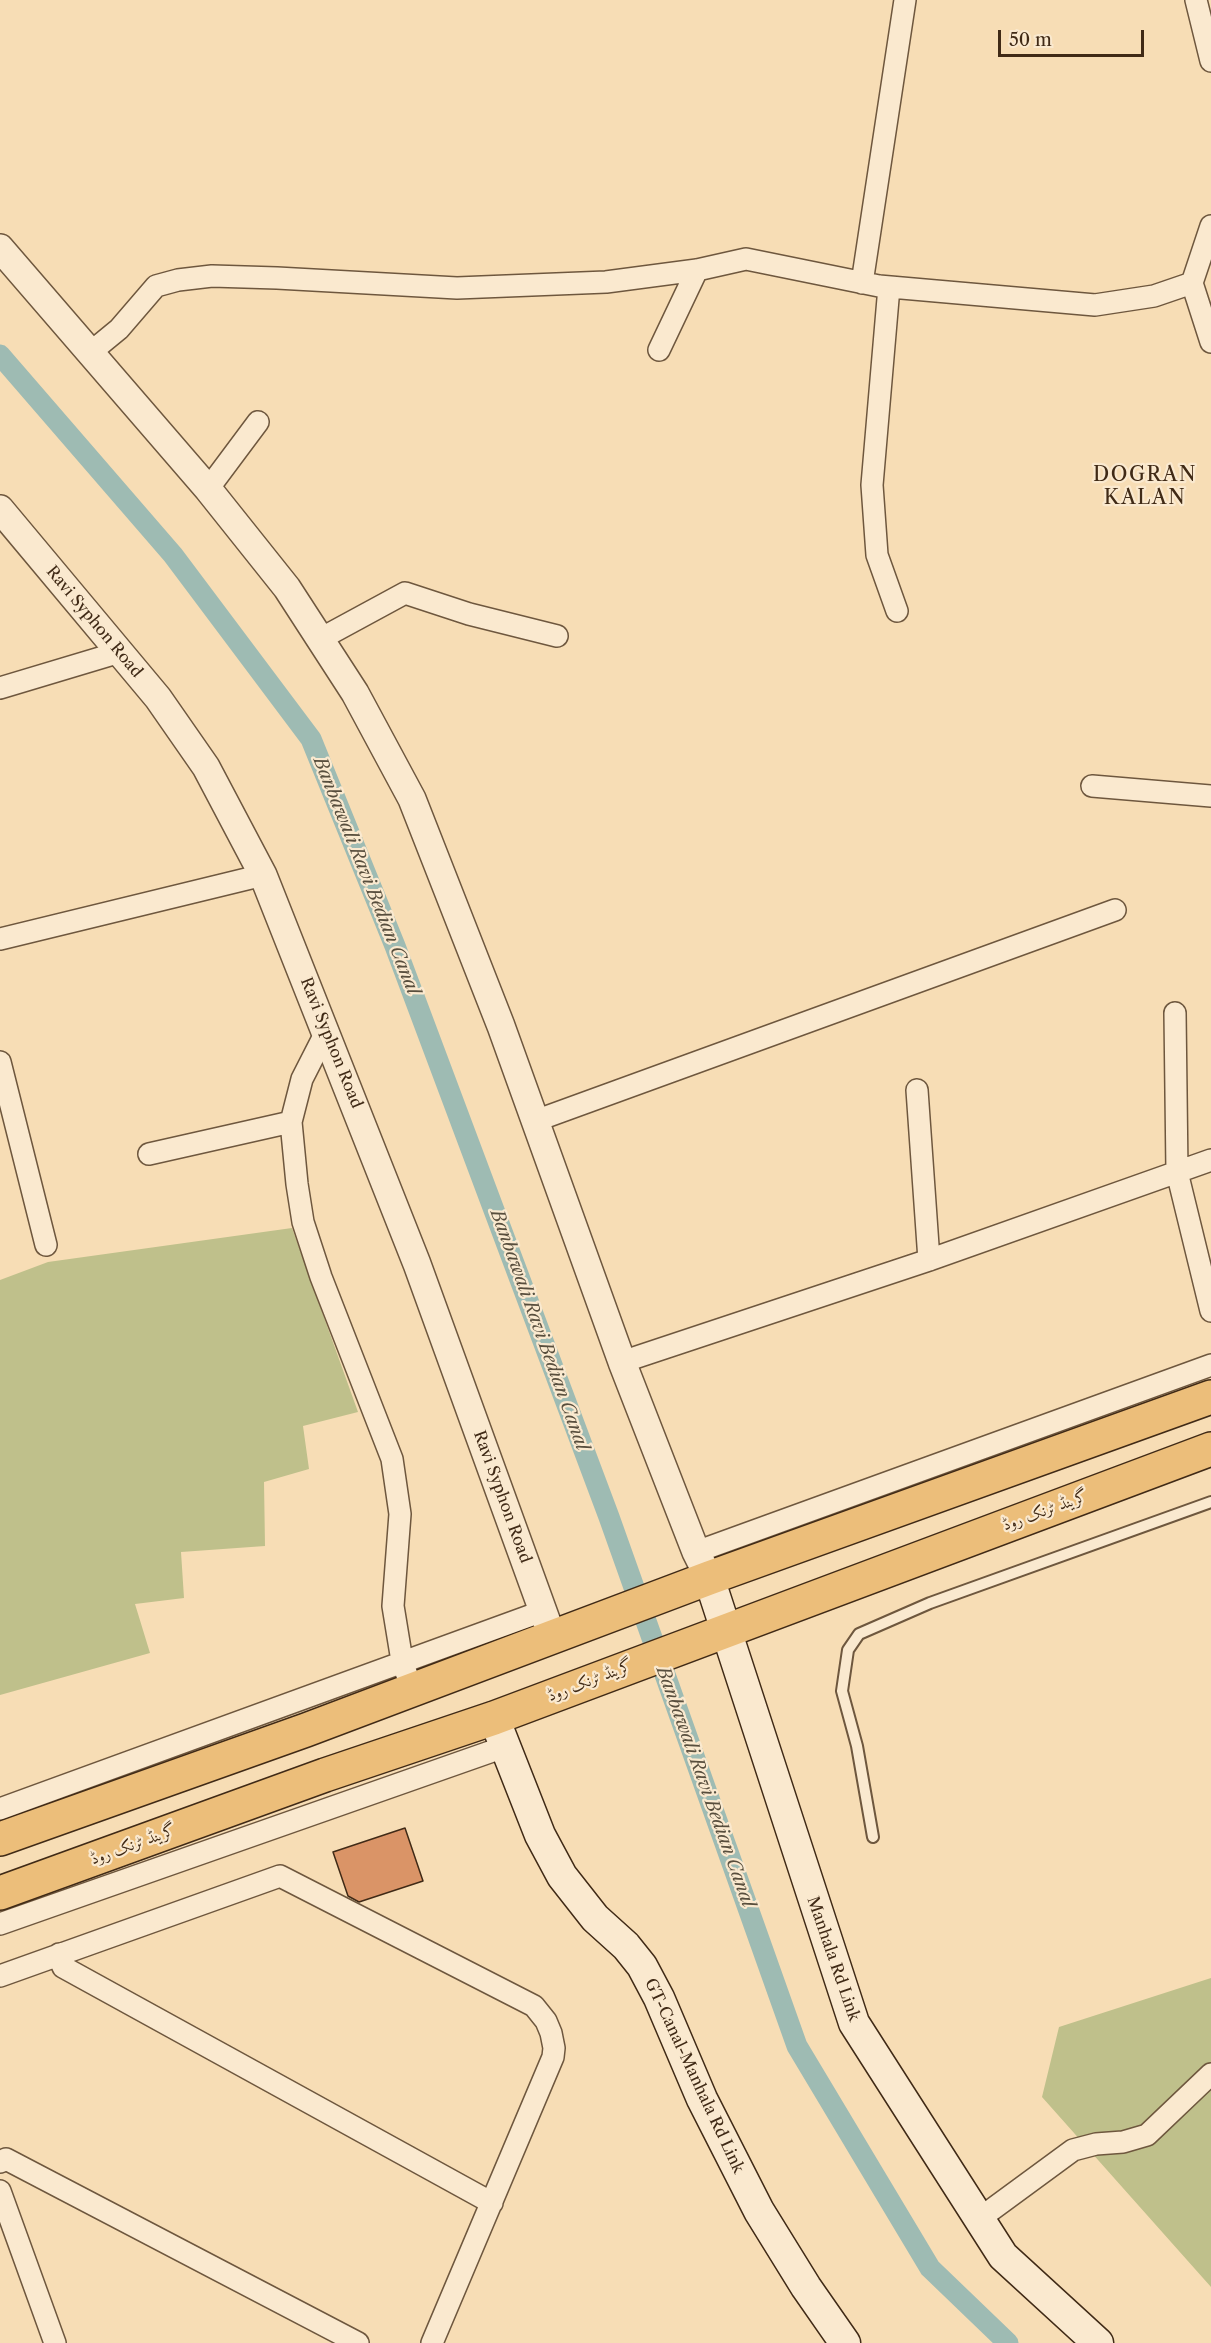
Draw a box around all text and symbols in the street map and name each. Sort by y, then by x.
scale bar [1001,18,1146,56]
text: 50 m [1009,29,1052,51]
district label: DOGRAN KALAN [1093,463,1197,510]
street label: Ravi Syphon Road [42,562,146,682]
water label: Banbawali Ravi Bedian Canal [308,754,424,998]
street label: Ravi Syphon Road [296,975,366,1111]
water label: Banbawali Ravi Bedian Canal [485,1206,593,1454]
street label: Ravi Syphon Road [469,1428,535,1566]
street label: گرینڈ ٹرنک روڈ [1000,1487,1090,1535]
street label: گرینڈ ٹرنک روڈ [545,1656,635,1706]
water label: Banbawali Ravi Bedian Canal [651,1663,759,1911]
street label: گرینڈ ٹرنک روڈ [88,1821,178,1869]
street label: Manhala Rd Link [803,1894,863,2024]
street label: GT-Canal-Manhala Rd Link [640,1975,748,2177]

